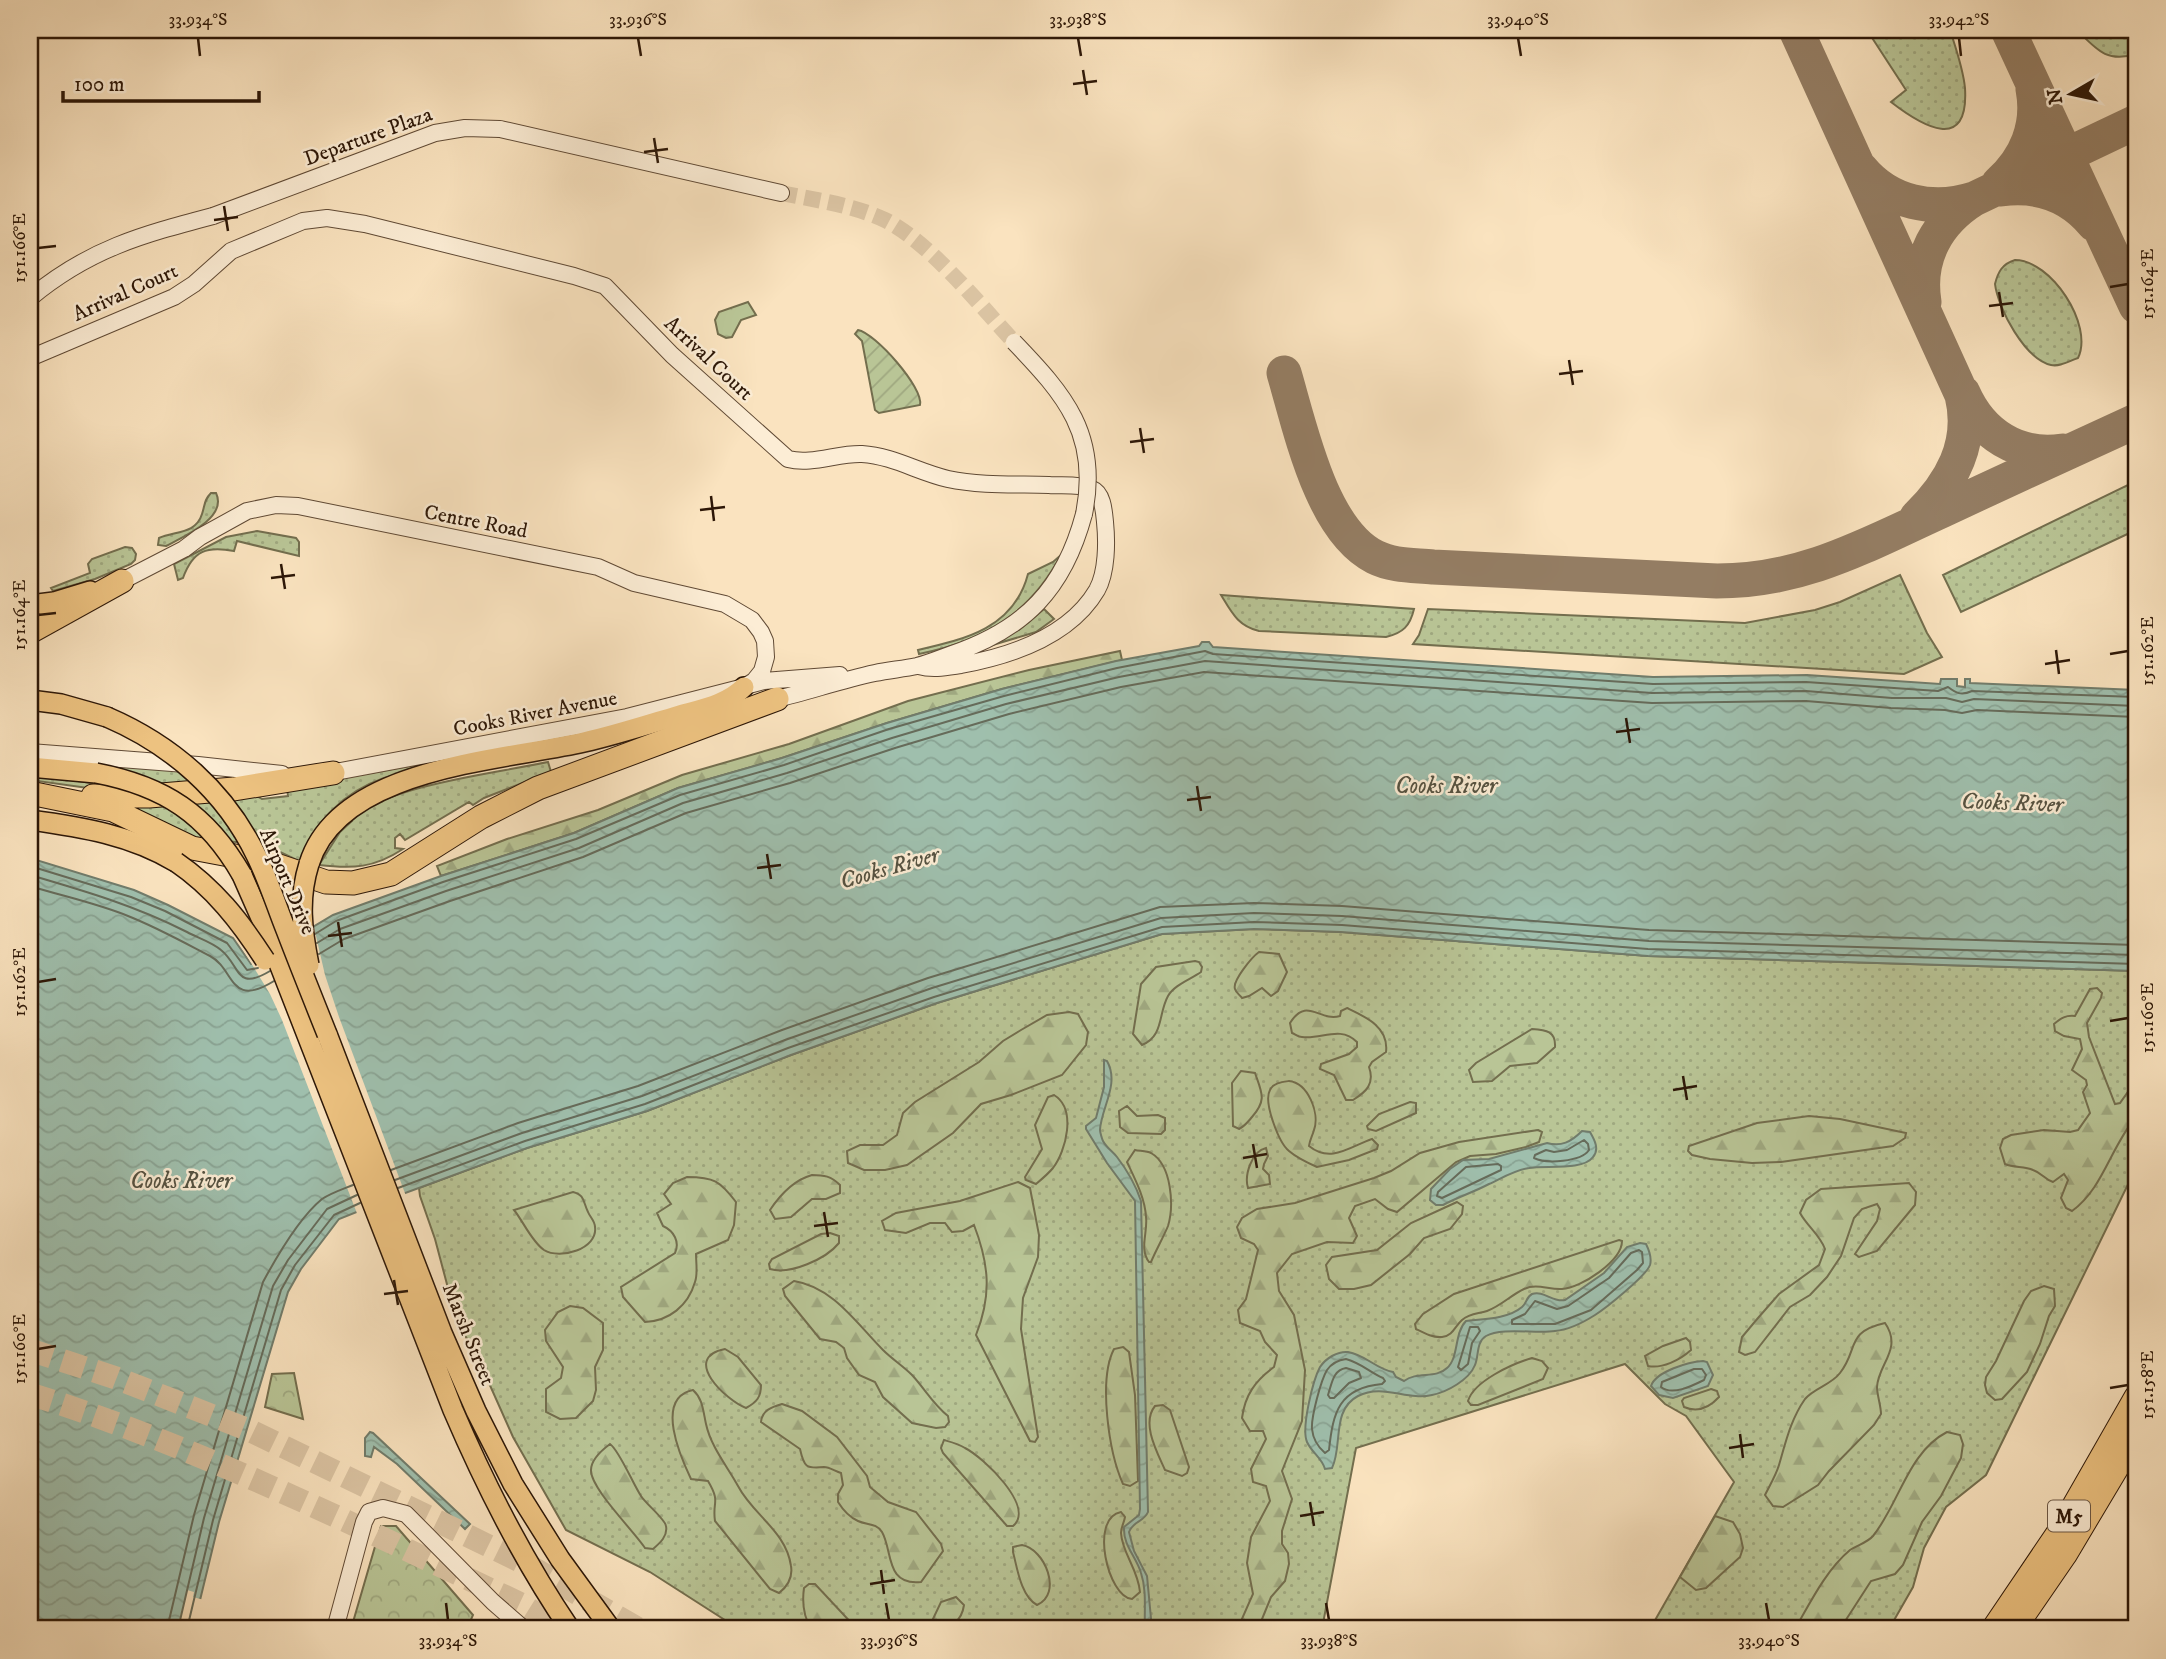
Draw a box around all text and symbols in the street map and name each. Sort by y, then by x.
text: 33.934°S [169,9,227,31]
text: 33.936°S [609,9,667,31]
text: 33.938°S [1049,9,1107,31]
text: 33.940°S [1487,9,1549,31]
text: 33.942°S [1928,9,1990,31]
scale bar [63,60,259,104]
north arrow [2036,60,2106,130]
text: 100 m [74,72,125,98]
text: N [2043,87,2068,106]
street label: Departure Plaza [301,102,436,172]
text: 151.166°E [9,213,31,283]
text: 151.164°E [2137,248,2159,320]
street label: Arrival Court [69,258,182,328]
street label: Arrival Court [658,311,758,407]
street label: Centre Road [422,499,530,545]
text: 151.164°E [9,579,31,651]
text: 151.162°E [2137,616,2159,686]
street label: Cooks River Avenue [451,685,620,743]
water label: Cooks River [1395,772,1499,801]
water label: Cooks River [1960,787,2065,820]
street label: Airport Drive [253,824,321,939]
water label: Cooks River [836,840,944,896]
text: 151.162°E [9,947,31,1017]
text: 151.160°E [2137,983,2159,1053]
water label: Cooks River [130,1167,234,1196]
street label: Marsh Street [436,1279,500,1390]
text: 151.160°E [9,1314,31,1384]
text: 151.158°E [2137,1350,2159,1420]
road number: M5 [2048,1500,2090,1532]
text: 33.934°S [419,1630,477,1652]
text: 33.936°S [860,1630,918,1652]
text: 33.938°S [1300,1630,1358,1652]
text: 33.940°S [1738,1630,1800,1652]

